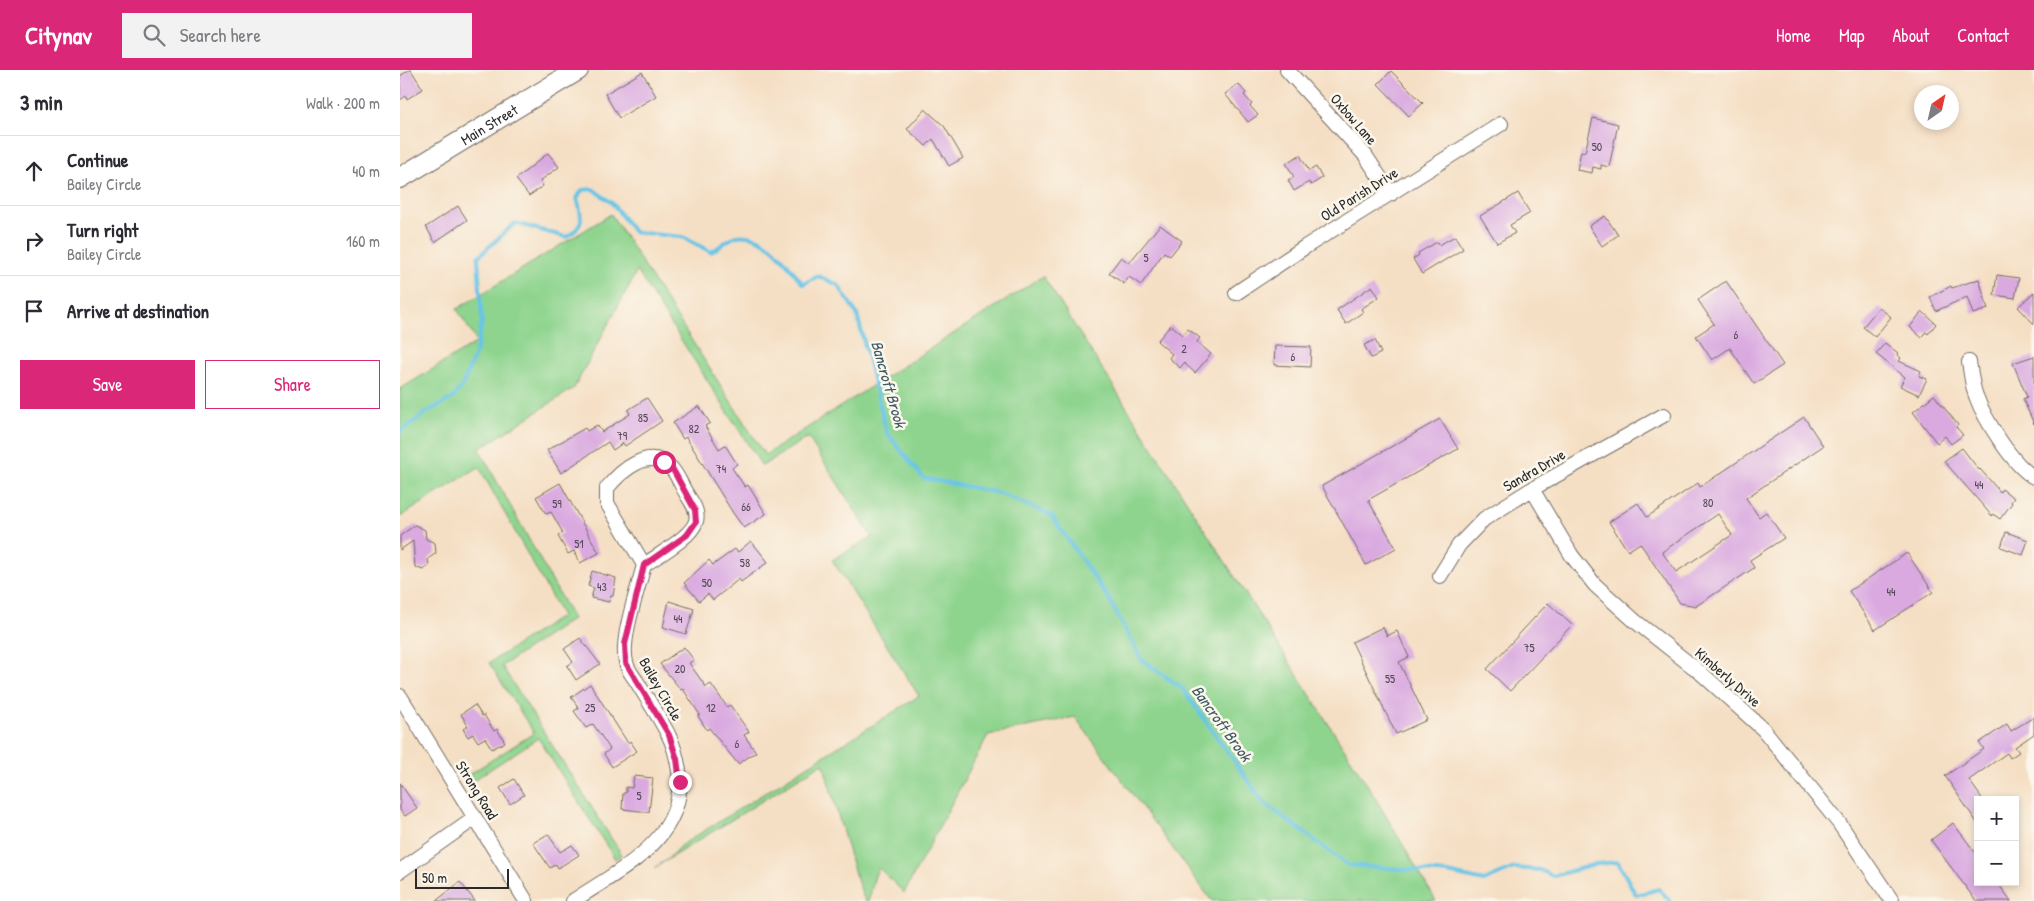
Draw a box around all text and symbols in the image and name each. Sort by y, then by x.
search box [122,13,472,58]
text: Citynav [25,19,92,51]
icon: search [140,21,168,49]
text: Search here [180,22,261,48]
text: Home [1776,23,1811,48]
text: Map [1839,23,1864,48]
text: About [1892,23,1929,48]
text: Contact [1957,23,2009,48]
north arrow [1914,85,1959,130]
text: 3 min [20,88,63,117]
street label: Oxbow Lane [1326,89,1382,149]
text: Walk · 200 m [306,92,380,114]
street label: Main Street [456,98,522,149]
house number: 50 [1592,138,1602,155]
text: Continue [67,147,128,173]
icon: ahead [20,157,48,185]
text: 40 m [352,160,380,182]
street label: Old Parish Drive [1316,162,1402,226]
text: Bailey Circle [67,173,141,195]
text: Turn right [67,217,138,243]
icon: right [20,227,48,255]
text: 160 m [346,230,380,252]
text: Bailey Circle [67,243,141,265]
house number: 5 [1143,249,1149,266]
icon: arrive [20,297,48,325]
text: Arrive at destination [67,298,209,324]
house number: 6 [1734,326,1739,343]
water label: Bancroft Brook [866,338,912,431]
house number: 2 [1181,340,1187,357]
house number: 6 [1291,348,1296,365]
button: Save [20,360,195,409]
button: Share [205,360,380,409]
house number: 85 [638,409,648,426]
house number: 82 [689,420,700,437]
house number: 79 [617,427,628,444]
street label: Sandra Drive [1499,444,1569,496]
route start [653,451,676,474]
house number: 74 [716,460,727,477]
house number: 44 [1974,476,1984,493]
house number: 80 [1703,494,1713,511]
house number: 59 [552,495,562,512]
house number: 66 [741,498,751,515]
house number: 51 [574,535,584,552]
house number: 58 [740,554,750,571]
house number: 50 [702,574,712,591]
house number: 43 [597,578,607,595]
house number: 44 [1886,583,1896,600]
house number: 44 [673,610,683,627]
house number: 75 [1523,639,1535,656]
street label: Kimberly Drive [1690,642,1766,712]
street label: Bailey Circle [634,654,688,724]
house number: 20 [675,660,686,677]
house number: 55 [1385,670,1395,687]
water label: Bancroft Brook [1187,680,1258,767]
house number: 25 [585,699,595,716]
house number: 12 [706,699,716,716]
house number: 6 [735,735,740,752]
street label: Strong Road [451,757,503,823]
route end [669,771,692,794]
house number: 5 [636,787,642,804]
map controls [1974,796,2019,886]
button: + [1974,796,2019,841]
button: − [1974,841,2019,886]
scale bar [415,866,509,889]
text: 50 m [422,868,447,887]

